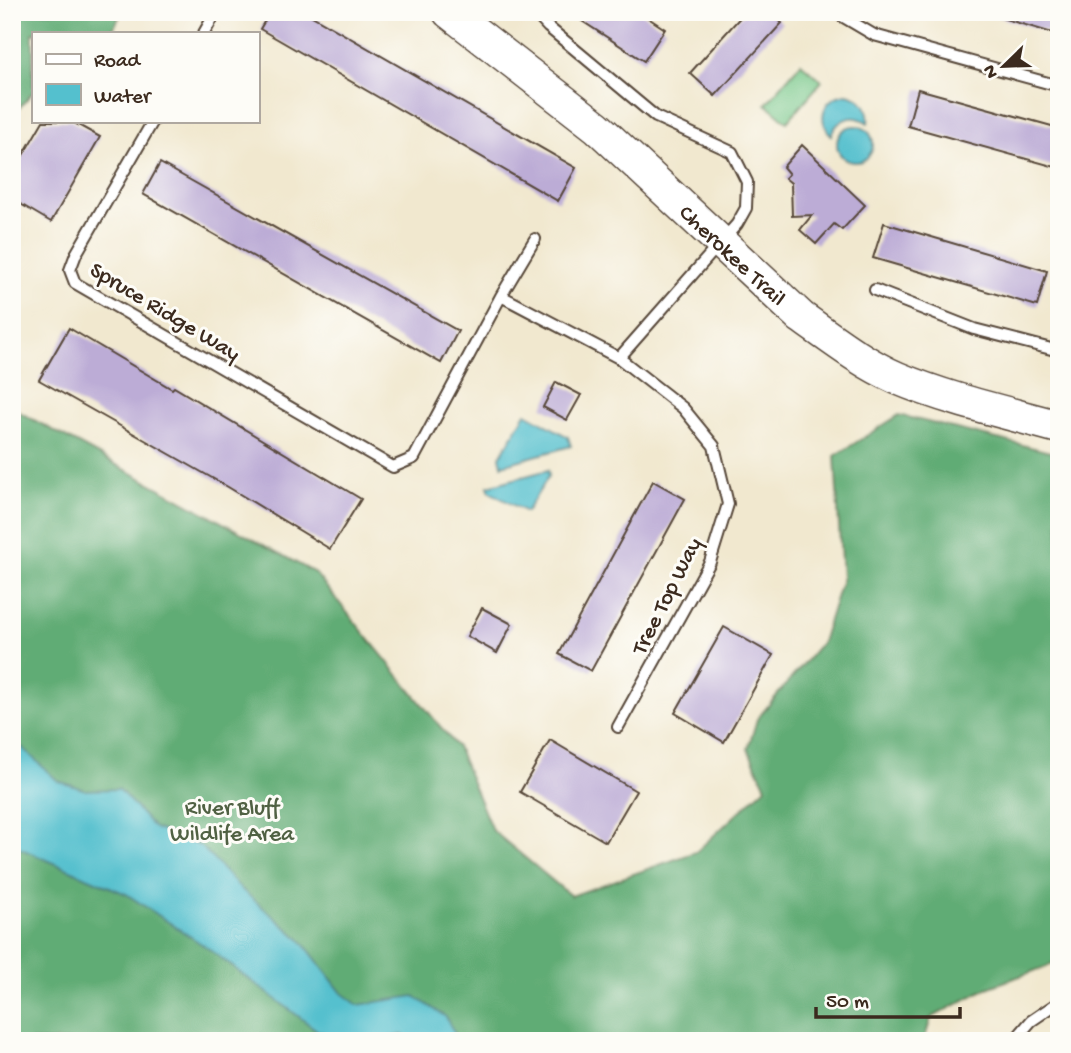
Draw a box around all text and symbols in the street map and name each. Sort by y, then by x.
legend [32,32,259,122]
north arrow [970,32,1040,102]
text: Road [94,50,142,75]
text: N [979,61,1005,81]
text: Water [94,86,152,111]
street label: Cherokee Trail [672,200,790,313]
street label: Spruce Ridge Way [84,257,244,369]
street label: Tree Top Way [626,534,709,661]
park label: River Bluff Wildlife Area [170,796,295,849]
scale bar [816,976,959,1020]
text: 50 m [826,991,869,1016]

